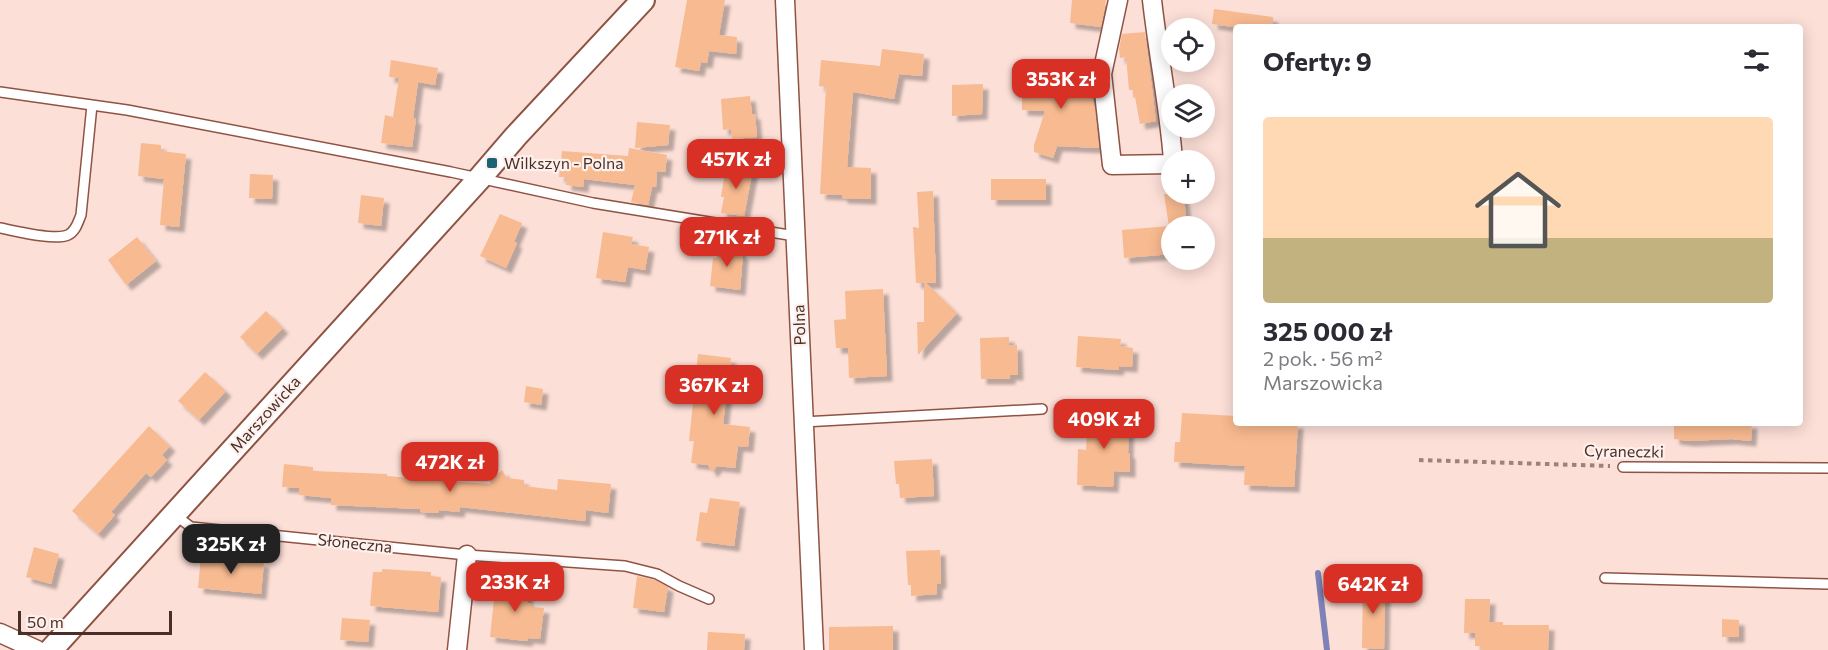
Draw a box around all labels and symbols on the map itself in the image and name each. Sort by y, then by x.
pin: 353K zł [1006,59,1116,110]
pin: 457K zł [681,139,791,190]
place label: Wilkszyn - Polna [504,153,624,172]
marker: Wilkszyn - Polna [485,156,499,170]
pin: 271K zł [672,217,782,268]
street label: Polna [788,304,809,346]
pin: 367K zł [659,365,769,416]
street label: Marszowicka [225,372,304,456]
pin: 409K zł [1049,399,1159,450]
street label: Cyraneczki [1584,440,1664,461]
pin: 472K zł [395,442,505,493]
pin: 325K zł [176,524,286,575]
street label: Słoneczna [317,529,393,556]
pin: 233K zł [460,562,570,613]
pin: 642K zł [1318,564,1428,615]
scale bar [18,608,172,636]

